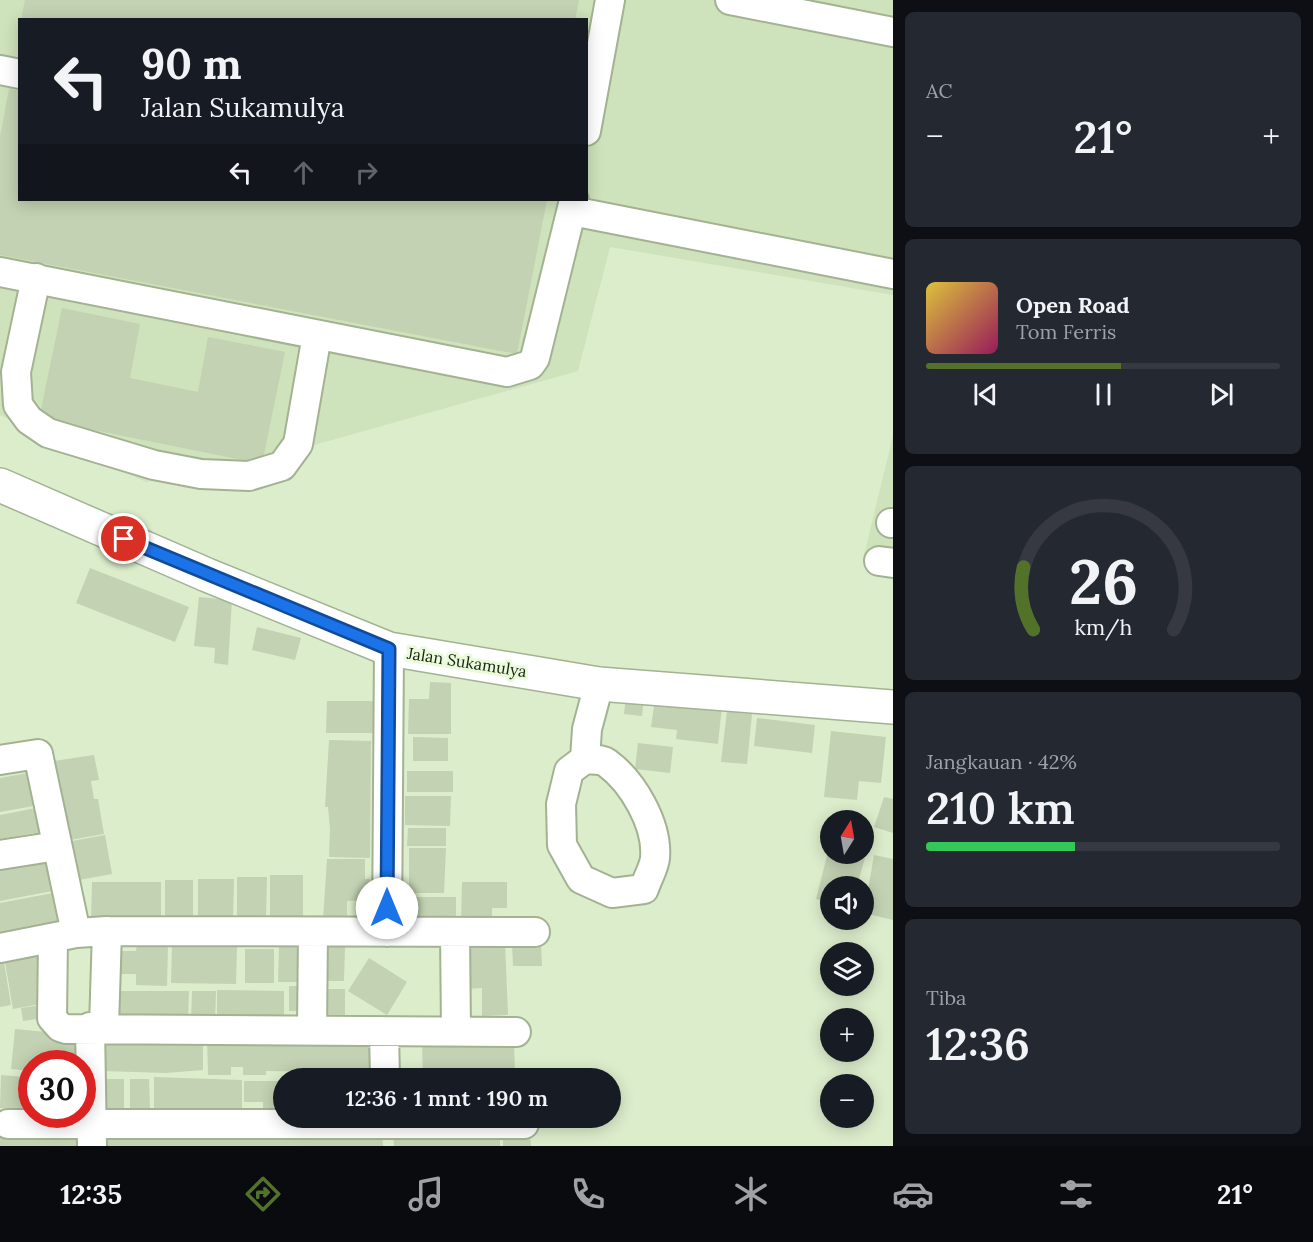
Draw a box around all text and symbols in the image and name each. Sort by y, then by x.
text: 90 m [141,37,242,91]
icon: left [42,42,120,120]
text: AC [926,78,952,103]
text: Jalan Sukamulya [141,90,345,124]
text: 21° [1073,108,1133,165]
text: − [926,115,944,157]
text: + [1262,115,1280,157]
icon: left [224,156,257,189]
icon: ahead [287,156,320,189]
icon: right [350,156,383,189]
text: Open Road [1016,291,1130,319]
text: Tom Ferris [1016,319,1116,344]
icon: previous [969,378,1002,411]
icon: pause [1087,378,1120,411]
icon: next [1205,378,1238,411]
pin [98,513,149,564]
icon: arrive [107,522,140,555]
text: 26 [1068,541,1138,621]
text: km/h [1074,613,1132,641]
street label: Jalan Sukamulya [405,643,528,681]
text: Jangkauan · 42% [926,749,1077,774]
text: 210 km [926,779,1075,836]
north arrow [820,810,874,864]
map controls [820,810,874,1128]
position arrow [355,876,419,940]
button: sound [820,876,874,930]
button: layers [820,942,874,996]
text: Tiba [926,985,966,1010]
button: + [820,1008,874,1062]
text: 12:36 [926,1015,1030,1072]
speed limit sign: 30 [18,1050,96,1128]
button: − [820,1074,874,1128]
text: 12:36 · 1 mnt · 190 m [346,1084,548,1112]
icon: directions [242,1173,284,1215]
icon: music [405,1173,447,1215]
icon: phone [567,1173,609,1215]
icon: climate [730,1173,772,1215]
icon: car [892,1173,934,1215]
icon: filters [1055,1173,1097,1215]
text: 12:35 [60,1177,122,1211]
text: 21° [1217,1177,1253,1211]

